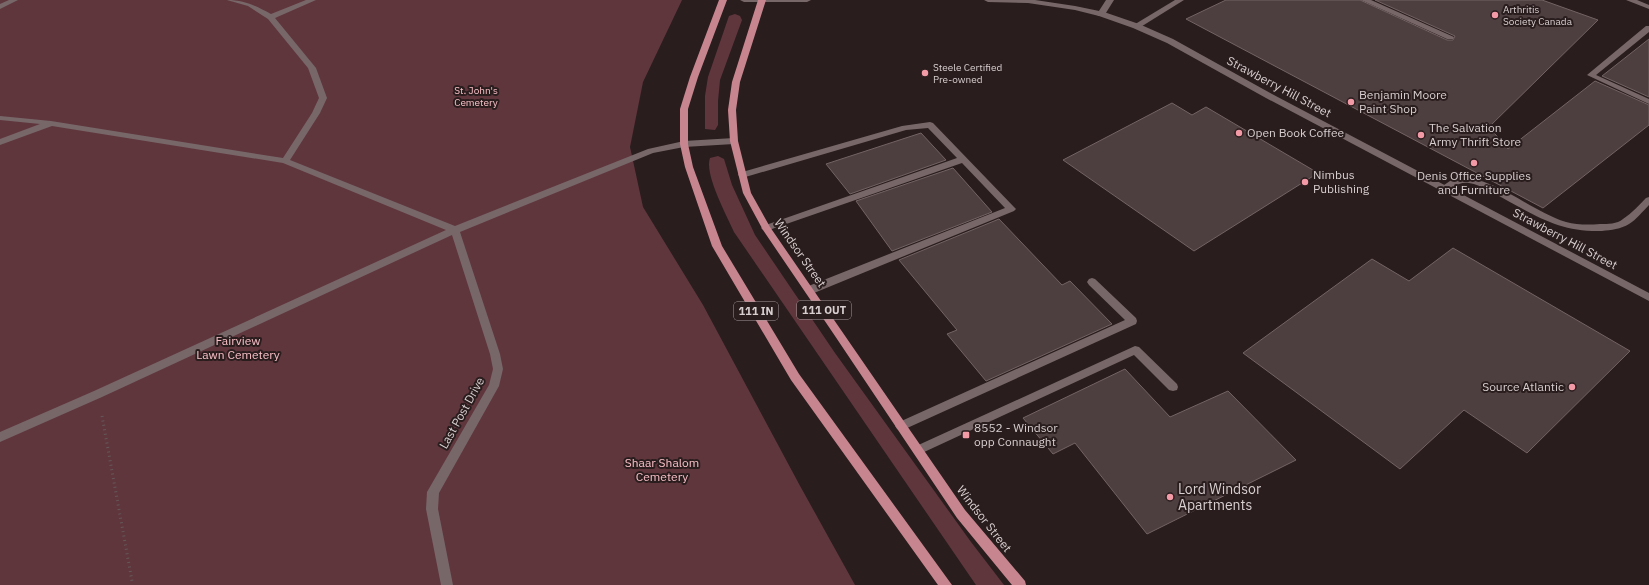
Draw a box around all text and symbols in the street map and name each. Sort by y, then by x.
place label: Arthritis Society Canada [1503,3,1573,28]
marker: Arthritis Society Canada [1490,10,1500,20]
street label: Strawberry Hill Street [1224,53,1334,120]
place label: Steele Certified Pre-owned [933,61,1002,86]
marker: Steele Certified Pre-owned [920,68,930,78]
park label: St. John's Cemetery [454,84,498,109]
place label: Benjamin Moore Paint Shop [1359,87,1447,116]
marker: Benjamin Moore Paint Shop [1346,97,1356,107]
place label: The Salvation Army Thrift Store [1429,120,1522,149]
place label: Open Book Coffee [1247,125,1345,140]
marker: Open Book Coffee [1234,128,1244,138]
marker: The Salvation Army Thrift Store [1416,130,1426,140]
marker: Denis Office Supplies and Furniture [1469,158,1479,168]
place label: Nimbus Publishing [1313,167,1370,196]
place label: Denis Office Supplies and Furniture [1417,168,1531,197]
marker: Nimbus Publishing [1300,177,1310,187]
street label: Strawberry Hill Street [1510,205,1620,272]
street label: Windsor Street [771,216,830,290]
road number: 111 OUT [797,301,851,319]
road number: 111 IN [734,302,778,320]
park label: Fairview Lawn Cemetery [196,333,280,362]
street label: Last Post Drive [436,374,488,451]
place label: Source Atlantic [1482,379,1564,394]
marker: Source Atlantic [1567,382,1577,392]
place label: 8552 - Windsor opp Connaught [974,420,1058,449]
marker: 8552 - Windsor opp Connaught [961,430,971,440]
park label: Shaar Shalom Cemetery [625,455,699,484]
place label: Lord Windsor Apartments [1178,480,1261,514]
street label: Windsor Street [954,482,1015,555]
marker: Lord Windsor Apartments [1165,492,1175,502]

